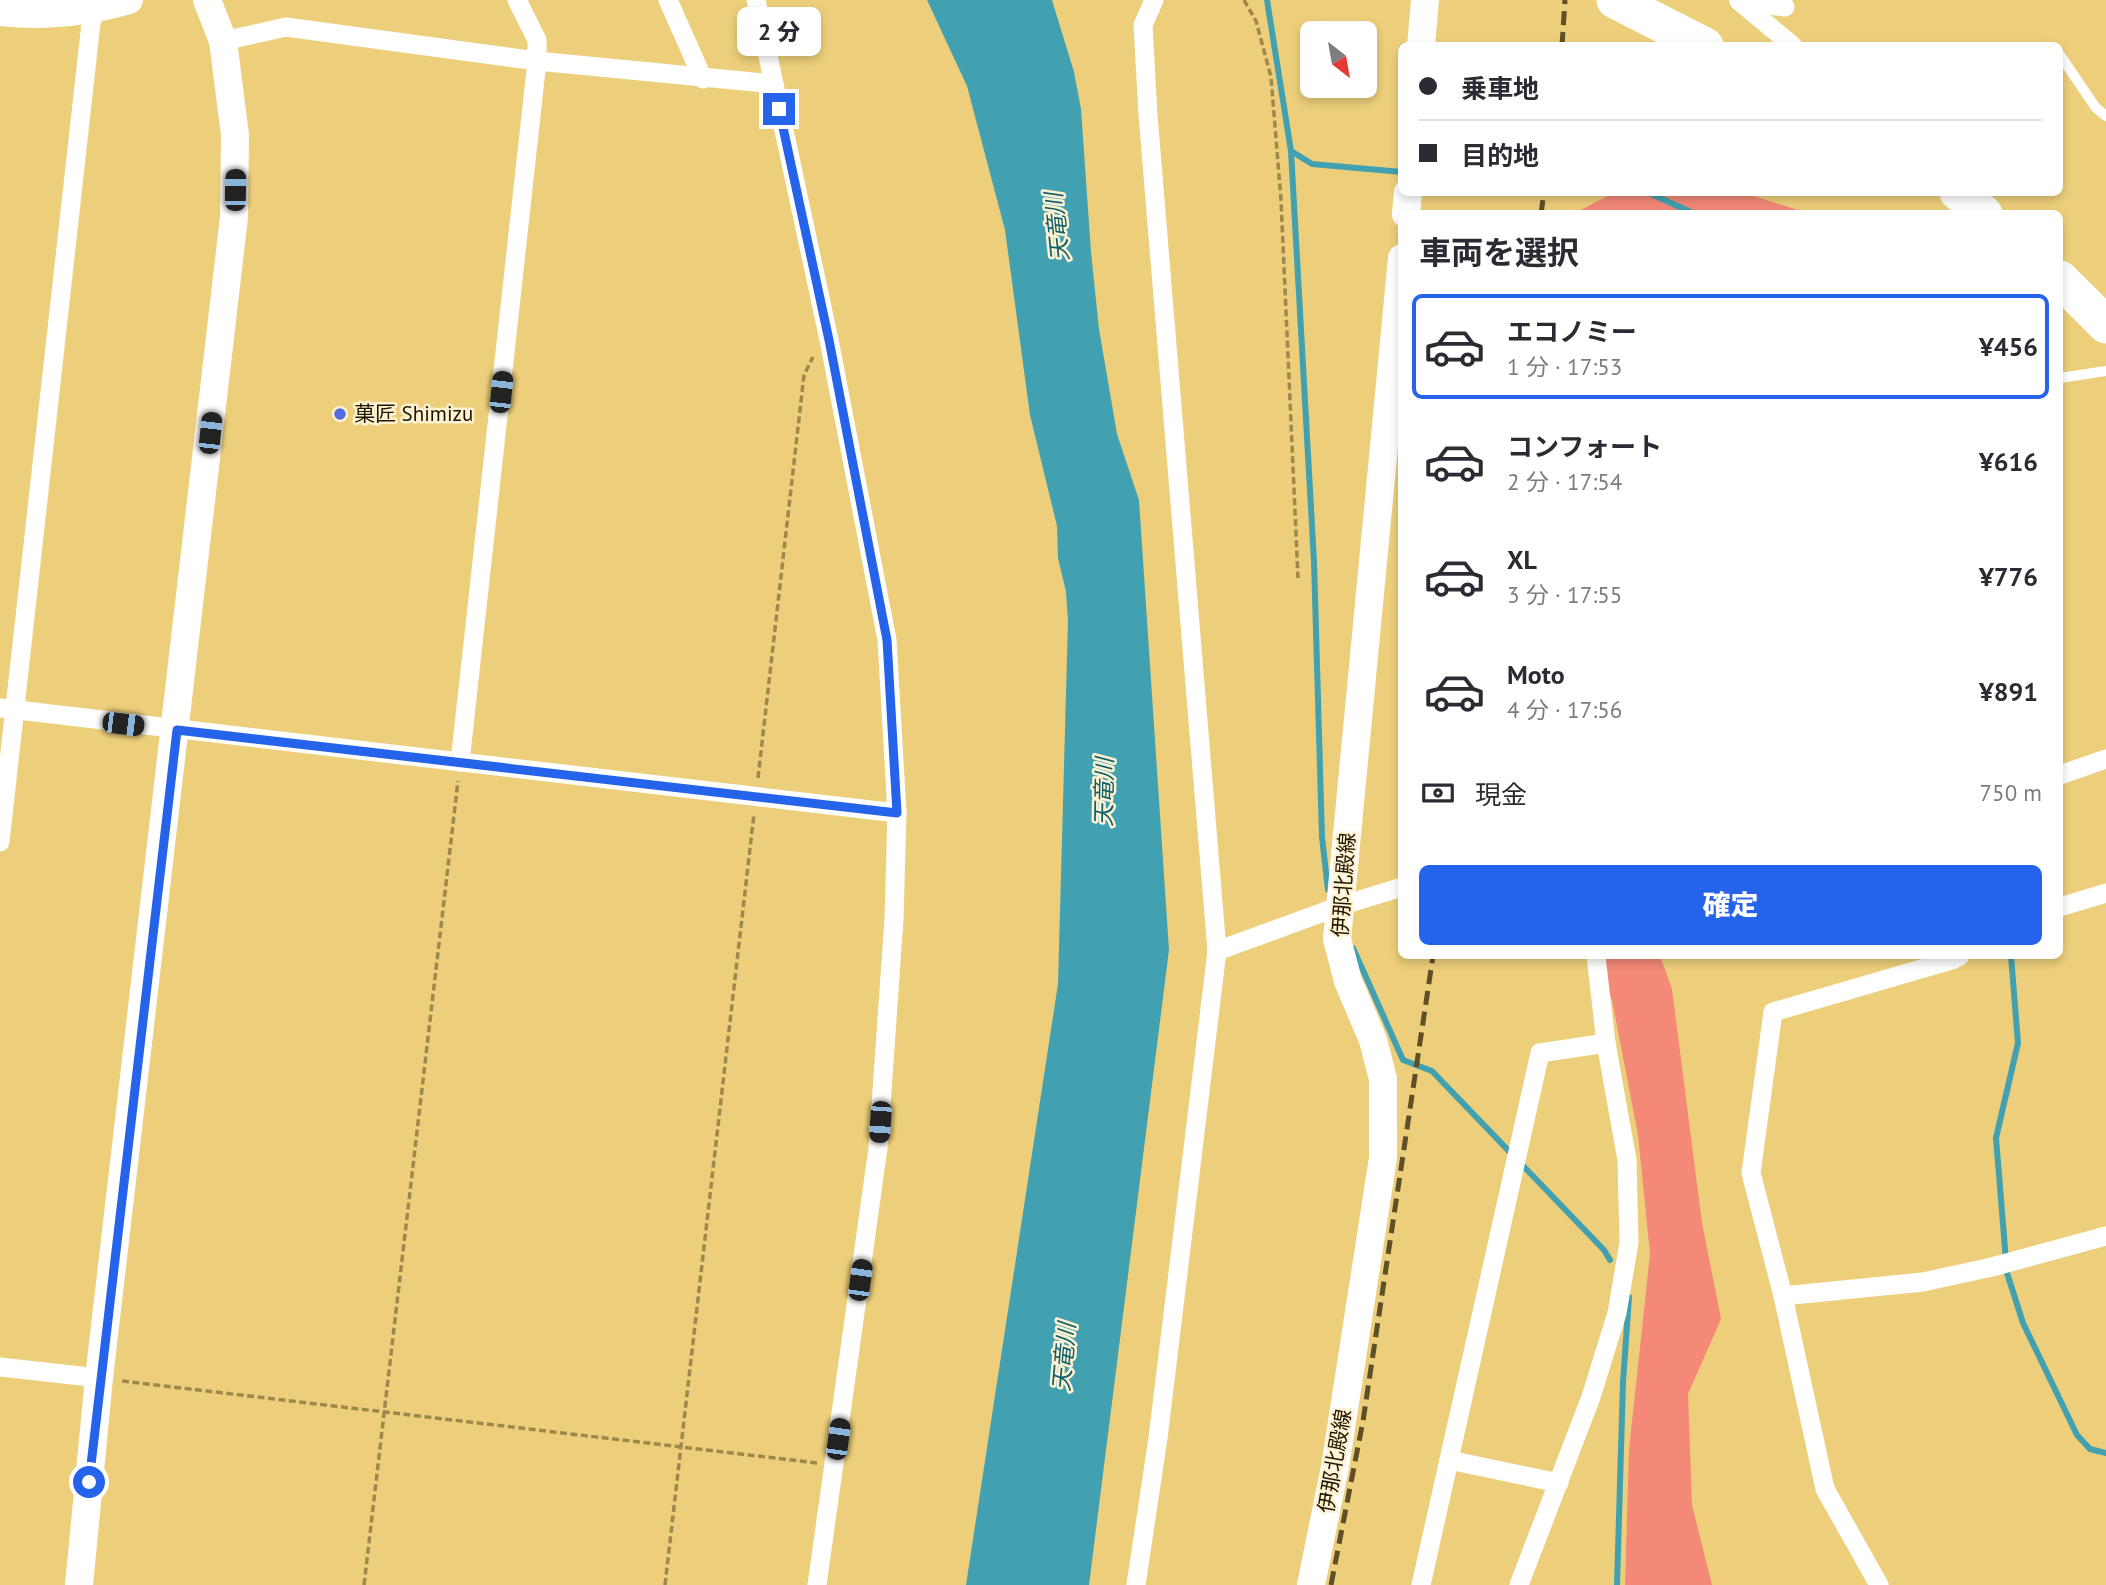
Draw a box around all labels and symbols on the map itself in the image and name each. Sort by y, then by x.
callout: 2 分 [737,7,821,56]
north arrow [1300,21,1377,98]
route end [763,93,795,125]
car [225,169,246,211]
water label: 天竜川 [1038,188,1075,263]
car [489,370,514,414]
place label: 菓匠 Shimizu [354,400,473,427]
marker: 菓匠 Shimizu [332,406,348,422]
car [198,411,223,455]
car [101,711,146,737]
water label: 天竜川 [1088,754,1119,827]
street label: 伊那北殿線 [1326,832,1361,938]
car [869,1100,892,1144]
car [847,1258,874,1302]
water label: 天竜川 [1046,1318,1081,1393]
street label: 伊那北殿線 [1312,1407,1357,1515]
car [825,1417,852,1461]
route start [73,1466,105,1498]

